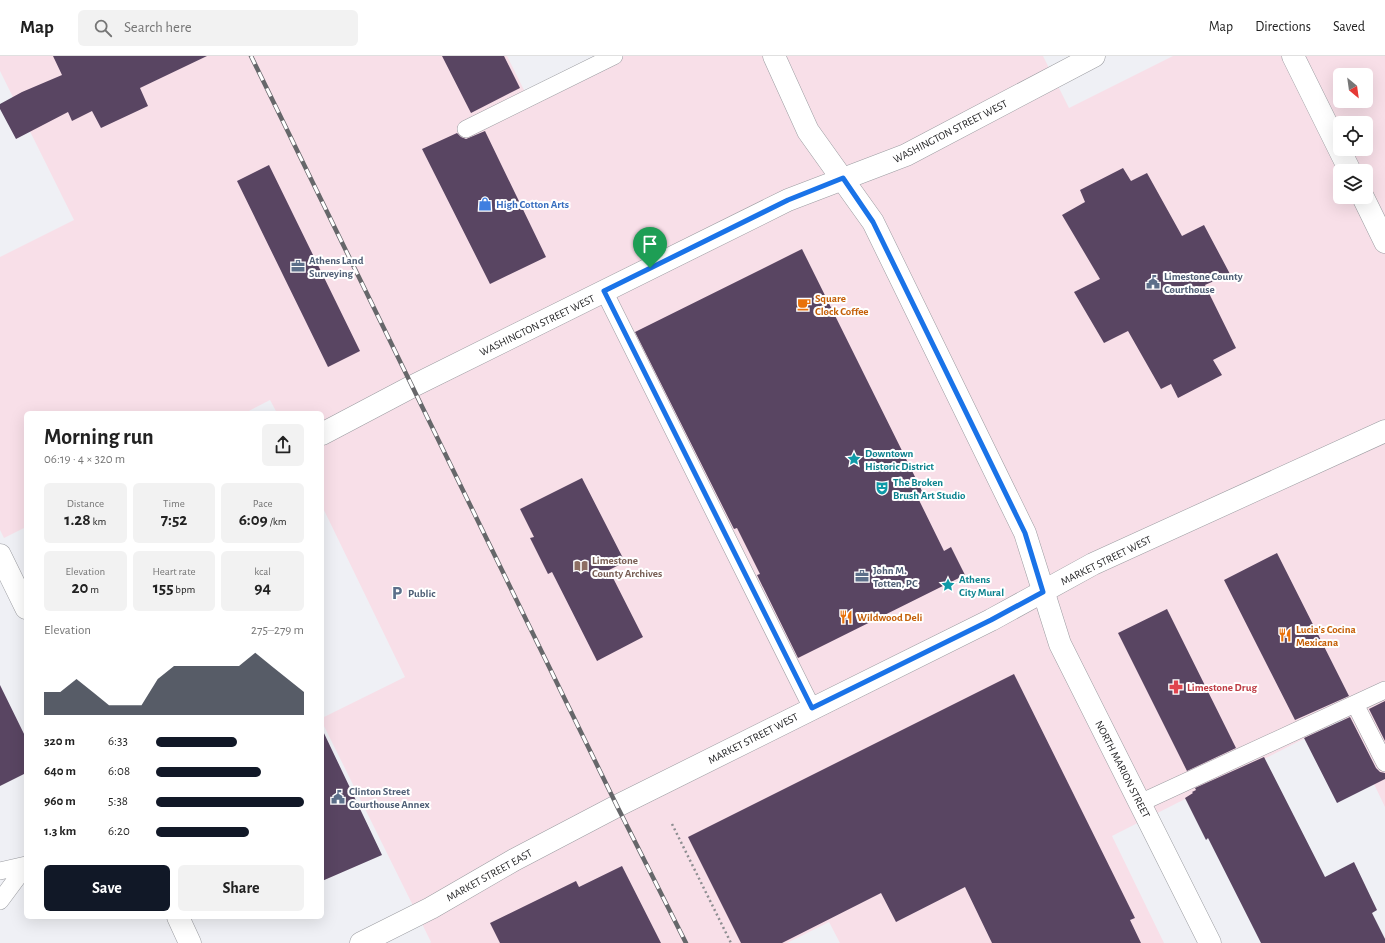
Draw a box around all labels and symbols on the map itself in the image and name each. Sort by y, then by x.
north arrow [1333,68,1373,108]
street label: WASHINGTON STREET WEST [891,98,1010,165]
shop icon: High Cotton Arts [477,196,493,212]
place label: High Cotton Arts [496,199,569,210]
pin [633,227,667,268]
place label: Athens Land Surveying [309,255,364,279]
office icon: Athens Land Surveying [290,258,306,274]
place label: Limestone County Courthouse [1164,271,1243,295]
public building icon: Limestone County Courthouse [1145,274,1161,290]
street label: WASHINGTON STREET WEST [478,292,597,358]
place label: Square Clock Coffee [815,293,869,317]
cafe icon: Square Clock Coffee [796,296,812,312]
place label: Downtown Historic District [865,448,934,472]
place icon: Downtown Historic District [846,451,862,467]
place label: The Broken Brush Art Studio [893,477,966,501]
theatre icon: The Broken Brush Art Studio [874,480,890,496]
street label: MARKET STREET WEST [1059,533,1154,587]
place label: Limestone County Archives [592,555,662,579]
library icon: Limestone County Archives [573,558,589,574]
place label: John M. Totten, PC [873,565,918,589]
office icon: John M. Totten, PC [854,568,870,584]
place label: Athens City Mural [959,574,1004,598]
place icon: Athens City Mural [940,577,956,593]
parking icon: Public [389,585,405,601]
place label: Public [408,588,436,599]
restaurant icon: Wildwood Deli [838,609,854,625]
place label: Wildwood Deli [857,612,923,623]
place label: Lucia's Cocina Mexicana [1296,624,1357,648]
restaurant icon: Lucia's Cocina Mexicana [1277,627,1293,643]
pharmacy icon: Limestone Drug [1168,679,1184,695]
place label: Limestone Drug [1187,682,1257,693]
street label: MARKET STREET WEST [706,711,801,766]
street label: NORTH MARION STREET [1093,719,1152,820]
place label: Clinton Street Courthouse Annex [349,786,430,810]
public building icon: Clinton Street Courthouse Annex [330,789,346,805]
street label: MARKET STREET EAST [445,847,534,904]

